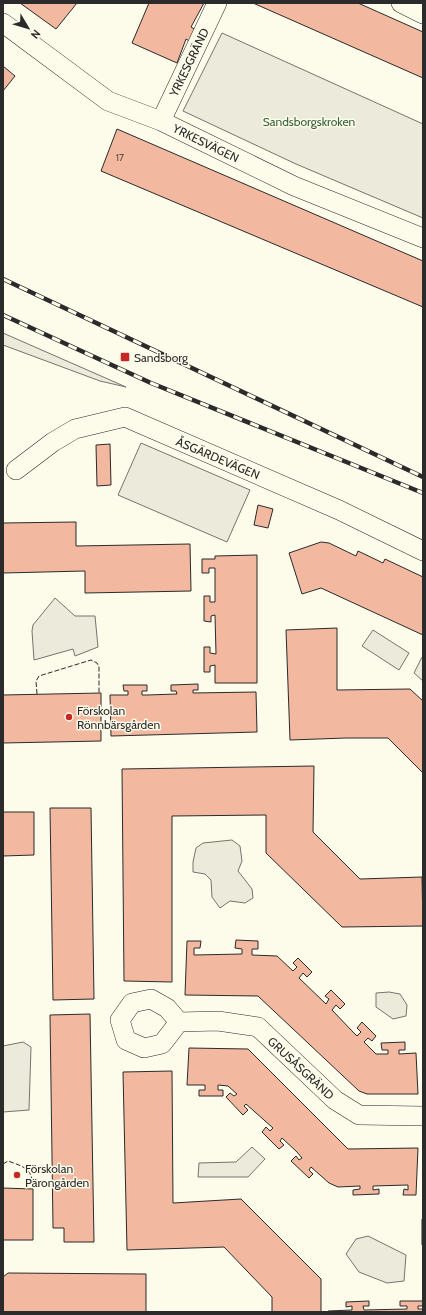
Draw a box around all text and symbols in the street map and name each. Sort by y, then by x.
north arrow [8,8,48,48]
street label: YRKESGRÄND [166,25,212,100]
text: N [28,27,44,42]
park label: Sandsborgskroken [263,114,356,129]
street label: YRKESVÄGEN [170,120,241,165]
house number: 17 [116,151,124,164]
place label: Sandsborg [134,350,189,365]
marker: Sandsborg [119,351,131,363]
street label: ÅSGÄRDEVÄGEN [174,434,262,482]
place label: Förskolan Rönnbärsgården [77,703,160,732]
marker: Förskolan Rönnbärsgården [64,712,74,722]
street label: GRUSÅSGRÄND [265,1033,337,1103]
place label: Förskolan Pärongården [25,1161,90,1190]
marker: Förskolan Pärongården [12,1170,22,1180]

